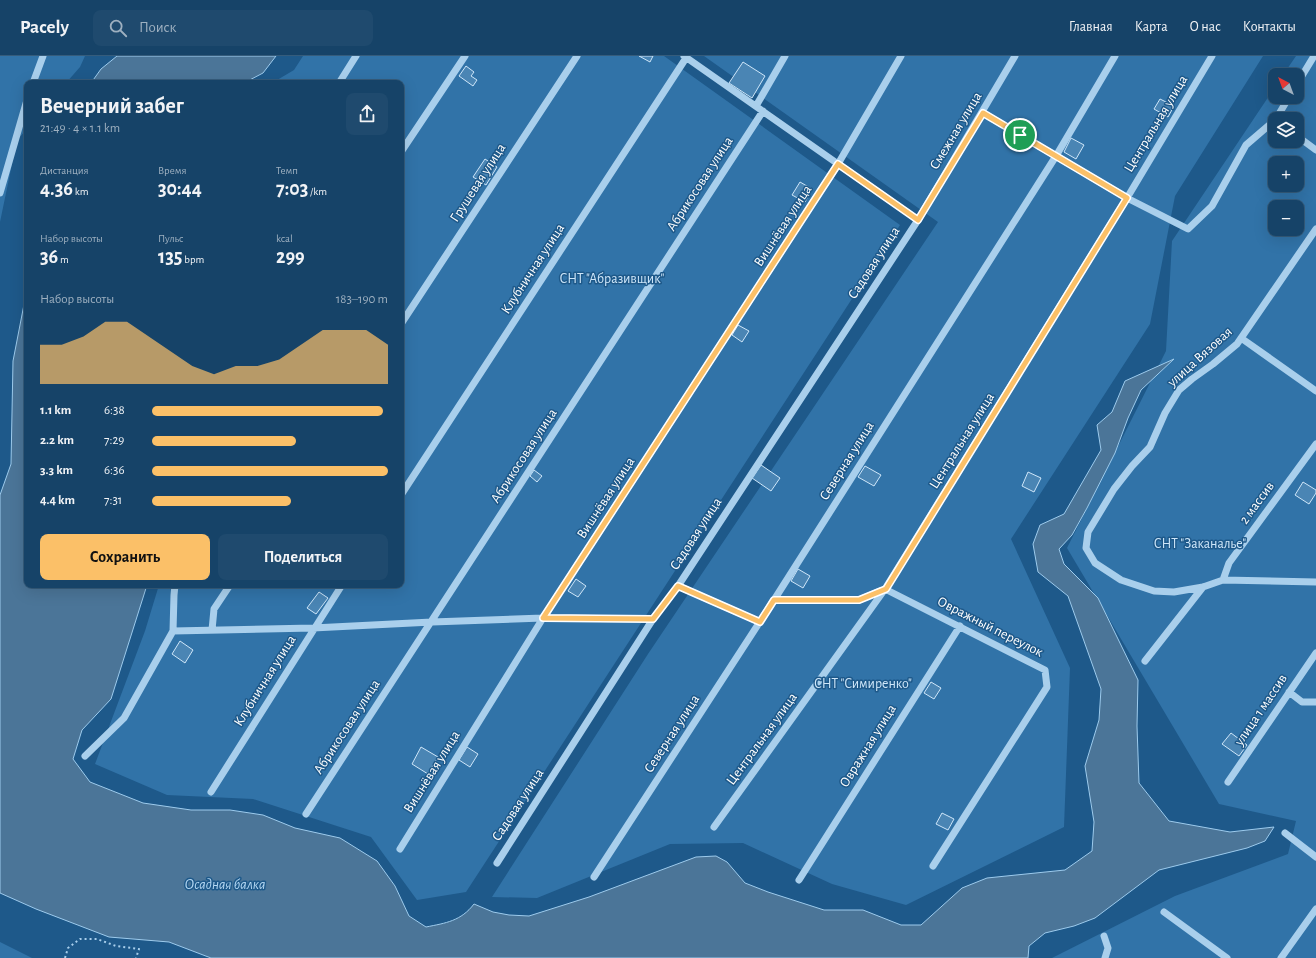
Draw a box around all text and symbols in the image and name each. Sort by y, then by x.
search box [93,10,373,46]
icon: search [107,17,129,39]
text: Pacely [20,18,69,37]
text: Поиск [139,20,176,35]
text: Главная [1069,20,1113,34]
text: Карта [1135,20,1168,34]
text: О нас [1190,20,1221,34]
text: Контакты [1243,20,1296,34]
north arrow [1268,68,1304,104]
map controls [1268,68,1304,236]
street label: Центральная улица [1122,73,1191,175]
street label: Смежная улица [927,89,985,172]
button: share [346,93,388,135]
text: Вечерний забег [40,95,184,117]
button: layers [1268,112,1304,148]
pin [1003,118,1037,152]
text: 21:49 · 4 × 1.1 km [40,122,120,135]
icon: arrive [1009,124,1031,146]
street label: Абрикосовая улица [664,134,736,234]
street label: Грушевая улица [447,141,509,225]
button: + [1268,156,1304,192]
text: Дистанция [40,165,89,176]
text: Время [158,165,187,176]
text: Темп [276,165,298,176]
text: 4.36 [40,179,73,199]
text: 30:44 [158,179,202,199]
text: 7:03 [276,179,308,199]
street label: Вишнёвая улица [752,182,815,269]
text: km [73,186,89,197]
text: /km [308,186,327,197]
button: − [1268,200,1304,236]
street label: Клубничная улица [499,221,568,317]
street label: Садовая улица [846,224,903,302]
text: Набор высоты [40,233,103,244]
text: Пульс [158,233,184,244]
text: kcal [276,233,293,244]
text: 36 [40,247,58,267]
text: 135 [158,247,182,267]
text: 299 [276,247,305,267]
text: m [58,254,69,265]
text: bpm [182,254,204,265]
park label: СНТ "Абразивщик" [559,272,665,286]
text: Набор высоты [40,293,114,306]
text: 183–190 m [336,293,388,306]
street label: улица Вязовая [1164,325,1235,390]
street label: Центральная улица [927,390,997,491]
text: 1.1 km [40,404,71,417]
text: 6:38 [104,404,125,417]
street label: Абрикосовая улица [488,406,560,506]
street label: Северная улица [817,419,877,503]
text: 2.2 km [40,434,74,447]
text: 7:29 [104,434,124,447]
street label: Вишнёвая улица [575,454,638,541]
text: 3.3 km [40,464,73,477]
text: 6:36 [104,464,125,477]
street label: 2 массив [1237,479,1277,527]
text: 4.4 km [40,494,75,507]
text: 7:31 [104,494,122,507]
street label: Садовая улица [668,495,725,573]
button: Сохранить [40,534,210,580]
button: Поделиться [218,534,388,580]
park label: СНТ "Заканалье" [1154,537,1246,551]
street label: Овражный переулок [935,594,1046,660]
street label: Клубничная улица [231,633,299,729]
street label: улица 1 массив [1232,672,1290,749]
street label: Абрикосовая улица [311,677,383,777]
park label: СНТ "Симиренко" [814,677,912,691]
street label: Центральная улица [724,690,800,788]
street label: Северная улица [642,692,703,775]
street label: Овражная улица [837,702,899,790]
street label: Вишнёвая улица [401,728,463,815]
street label: Садовая улица [490,766,547,844]
water label: Осадная балка [185,877,265,892]

